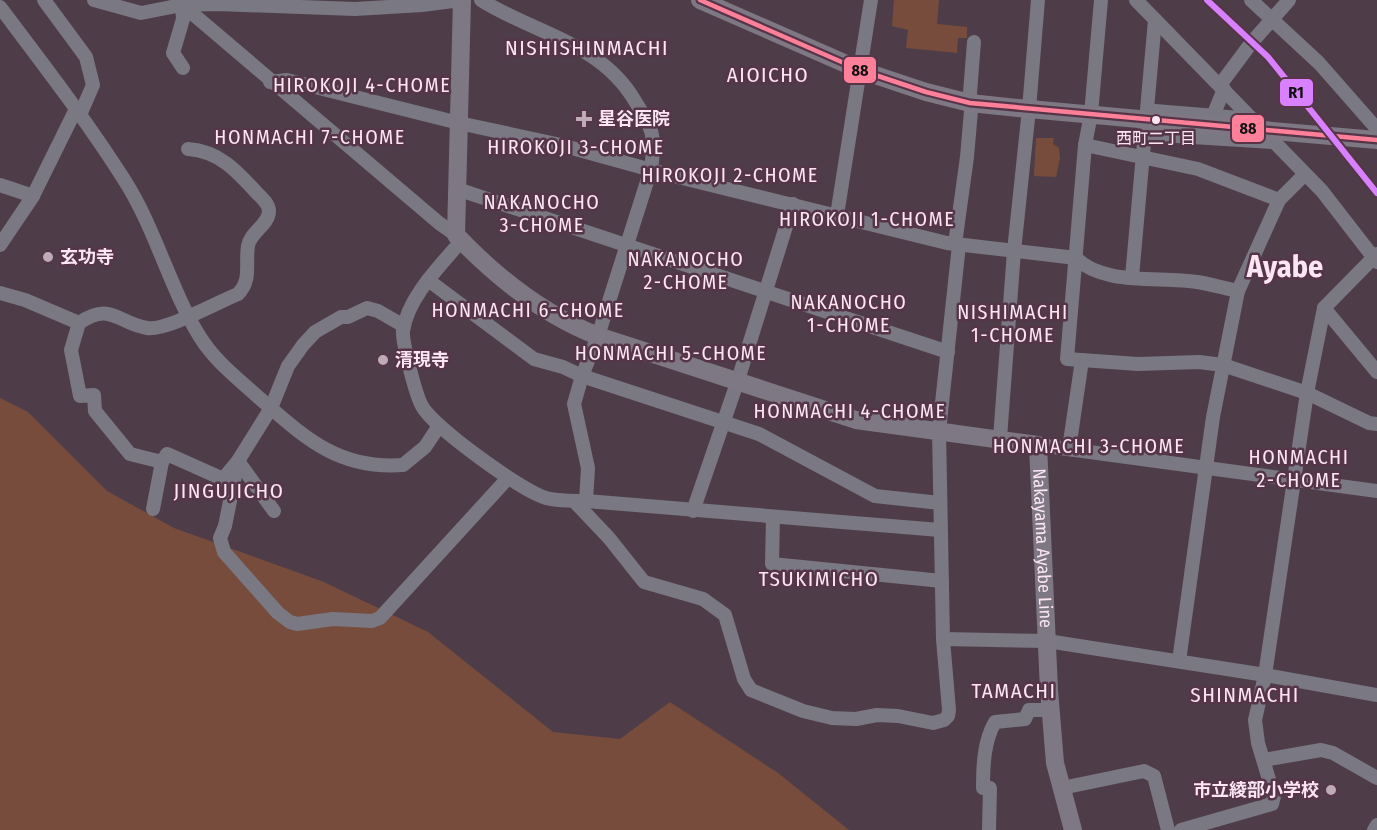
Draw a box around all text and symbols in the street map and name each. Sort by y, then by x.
district label: NISHISHINMACHI [505,35,669,61]
line badge: 88 [843,56,877,84]
text: 88 [852,61,869,80]
district label: AIOICHO [727,62,809,88]
district label: HIROKOJI 4-CHOME [273,73,451,97]
line badge: R1 [1279,78,1314,107]
text: R1 [1288,83,1304,102]
place label: 星谷医院 [598,108,670,130]
marker: 星谷医院 [575,110,593,128]
marker: 西町二丁目 [1150,114,1162,126]
line badge: 88 [1231,114,1265,143]
text: 88 [1240,119,1257,138]
district label: HONMACHI 7-CHOME [214,125,406,149]
place label: 西町二丁目 [1116,129,1196,148]
district label: HIROKOJI 3-CHOME [487,135,665,159]
district label: HIROKOJI 2-CHOME [641,163,819,187]
district label: NAKANOCHO 3-CHOME [484,190,600,237]
district label: HIROKOJI 1-CHOME [779,207,955,231]
place label: 玄功寺 [60,246,114,268]
district label: NAKANOCHO 2-CHOME [628,247,744,294]
district label: Ayabe [1246,249,1323,285]
marker: 玄功寺 [41,250,55,264]
district label: NAKANOCHO 1-CHOME [791,290,907,337]
district label: HONMACHI 6-CHOME [431,298,625,322]
district label: NISHIMACHI 1-CHOME [957,300,1069,347]
district label: HONMACHI 5-CHOME [575,341,767,365]
place label: 清現寺 [395,349,449,371]
marker: 清現寺 [376,353,390,367]
district label: HONMACHI 4-CHOME [754,399,946,423]
district label: HONMACHI 3-CHOME [993,434,1185,458]
district label: HONMACHI 2-CHOME [1249,445,1349,492]
street label: Nakayama Ayabe Line [1028,468,1057,629]
district label: JINGUJICHO [173,478,285,504]
district label: TSUKIMICHO [759,566,879,592]
district label: TAMACHI [972,678,1056,704]
district label: SHINMACHI [1190,682,1300,708]
place label: 市立綾部小学校 [1193,779,1319,801]
marker: 市立綾部小学校 [1324,783,1338,797]

